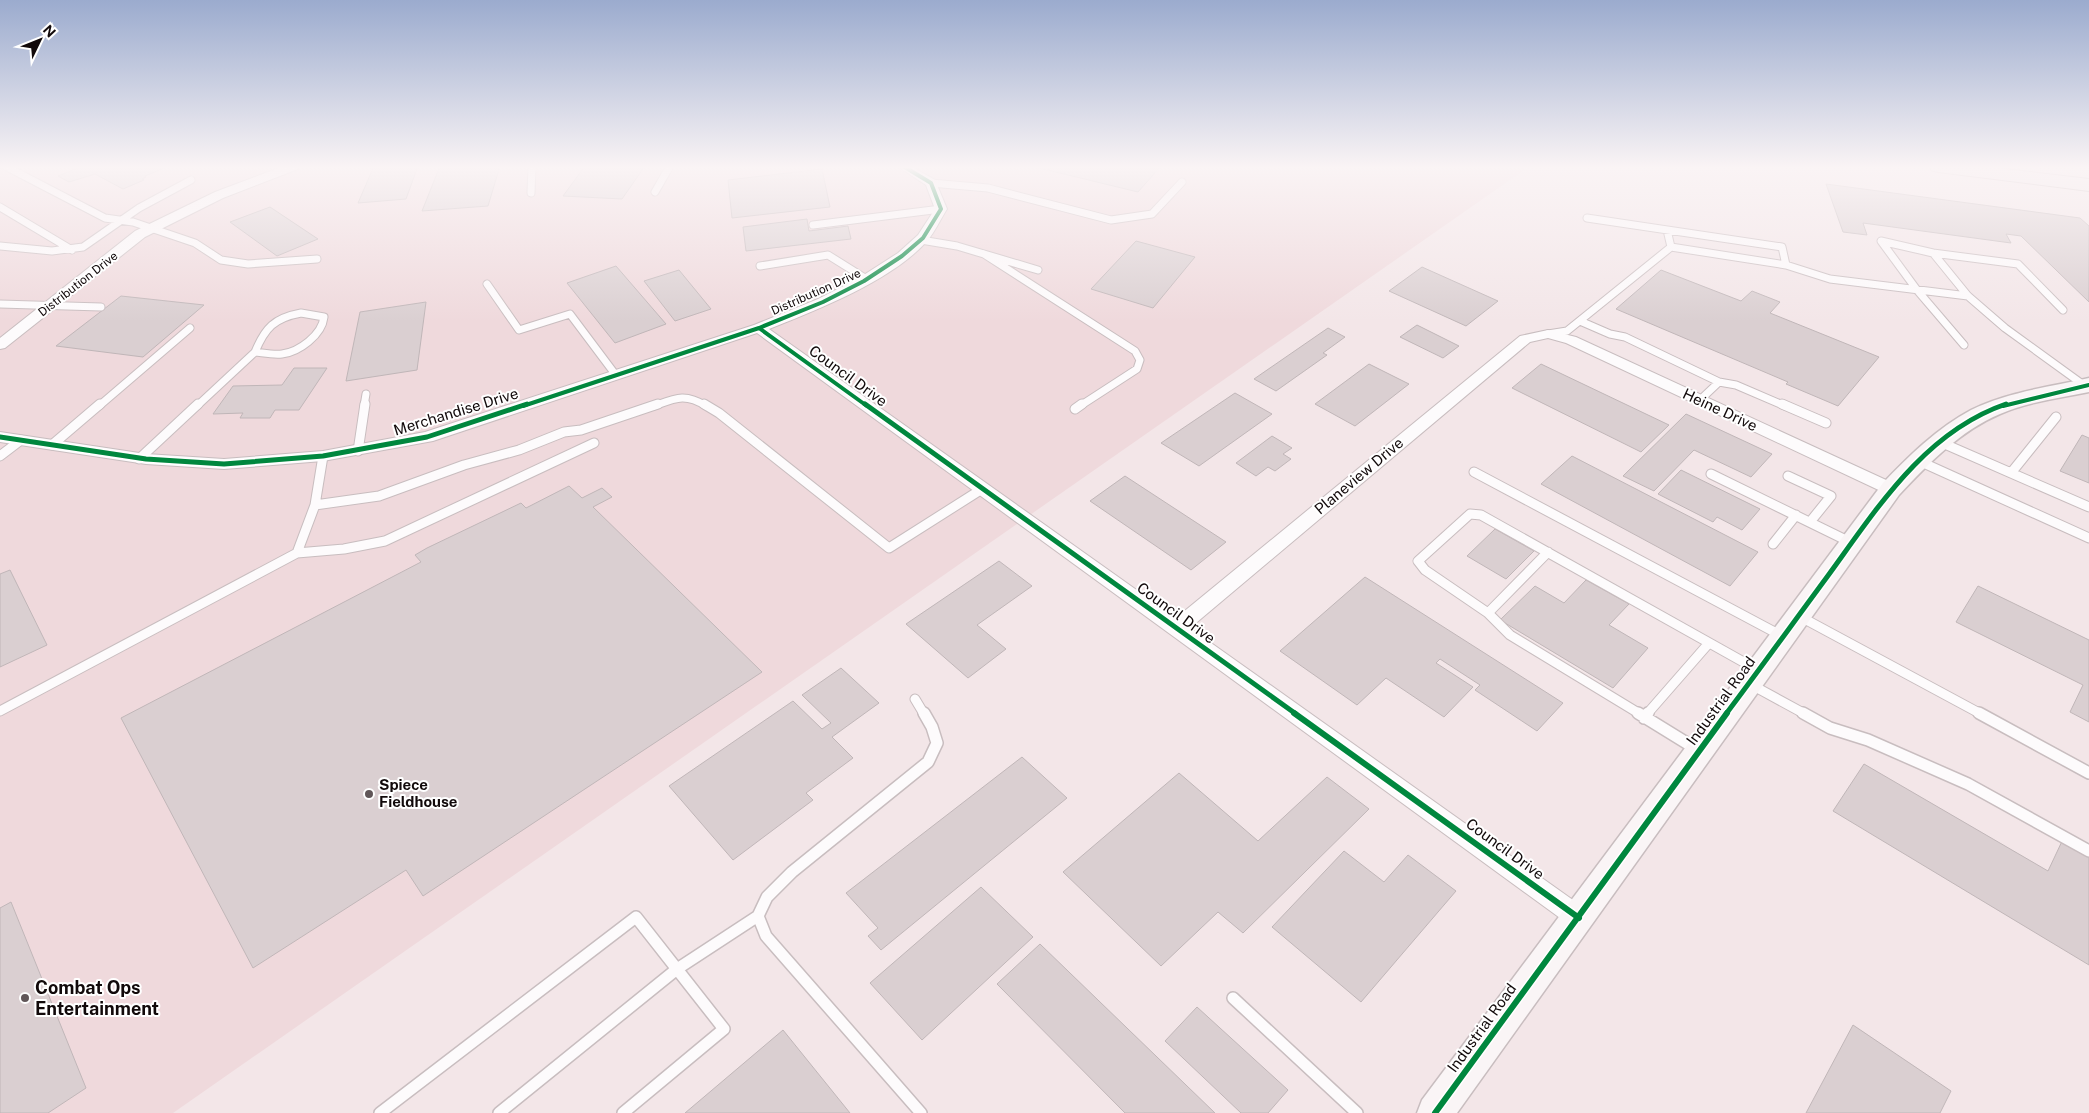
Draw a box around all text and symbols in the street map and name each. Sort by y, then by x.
north arrow [15,15,65,65]
text: N [40,22,59,41]
street label: Distribution Drive [36,249,121,319]
street label: Distribution Drive [769,266,863,318]
street label: Council Drive [806,342,891,410]
street label: Merchandise Drive [392,384,520,439]
street label: Heine Drive [1680,385,1760,434]
street label: Planeview Drive [1311,434,1406,518]
street label: Council Drive [1134,579,1219,647]
street label: Industrial Road [1683,653,1758,748]
place label: Spiece Fieldhouse [379,776,457,810]
marker: Spiece Fieldhouse [363,788,375,800]
street label: Council Drive [1463,815,1548,883]
place label: Combat Ops Entertainment [35,977,159,1019]
street label: Industrial Road [1444,980,1519,1075]
marker: Combat Ops Entertainment [19,992,31,1004]

